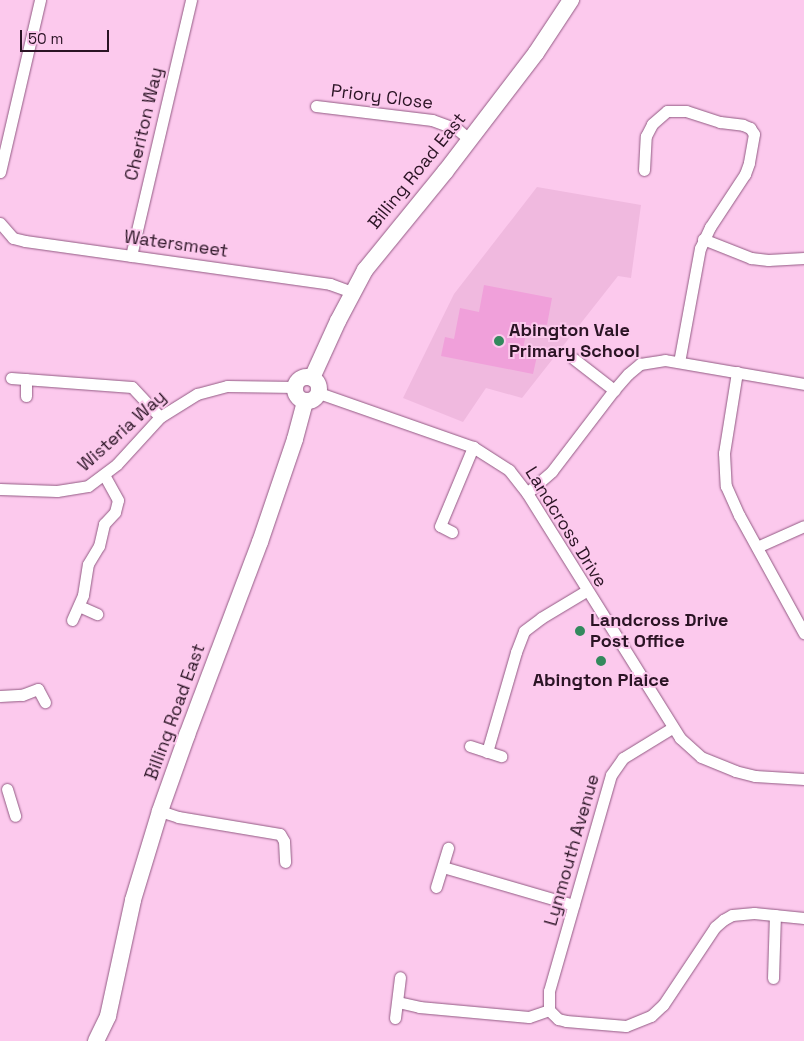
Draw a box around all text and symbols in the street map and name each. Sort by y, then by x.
scale bar [22,20,111,52]
text: 50 m [28,29,63,48]
street label: Cheriton Way [120,65,168,183]
street label: Priory Close [330,80,434,114]
street label: Billing Road East [363,108,471,234]
street label: Watersmeet [123,226,229,262]
place label: Abington Vale Primary School [509,320,640,362]
marker: Abington Vale Primary School [493,335,505,347]
street label: Wisteria Way [74,386,170,476]
street label: Landcross Drive [520,463,612,591]
place label: Landcross Drive Post Office [590,610,728,652]
marker: Landcross Drive Post Office [574,625,586,637]
street label: Billing Road East [140,641,210,783]
marker: Abington Plaice [595,655,607,667]
place label: Abington Plaice [533,669,669,691]
street label: Lynmouth Avenue [540,772,604,928]

